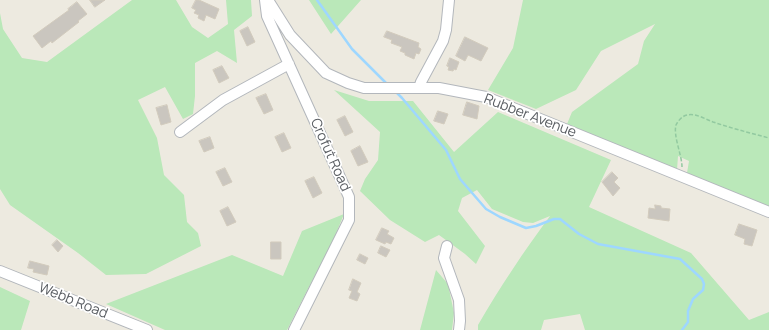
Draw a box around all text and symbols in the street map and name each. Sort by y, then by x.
street label: Rubber Avenue [481,91,579,141]
street label: Crofut Road [306,116,354,194]
street label: Webb Road [36,280,110,322]

